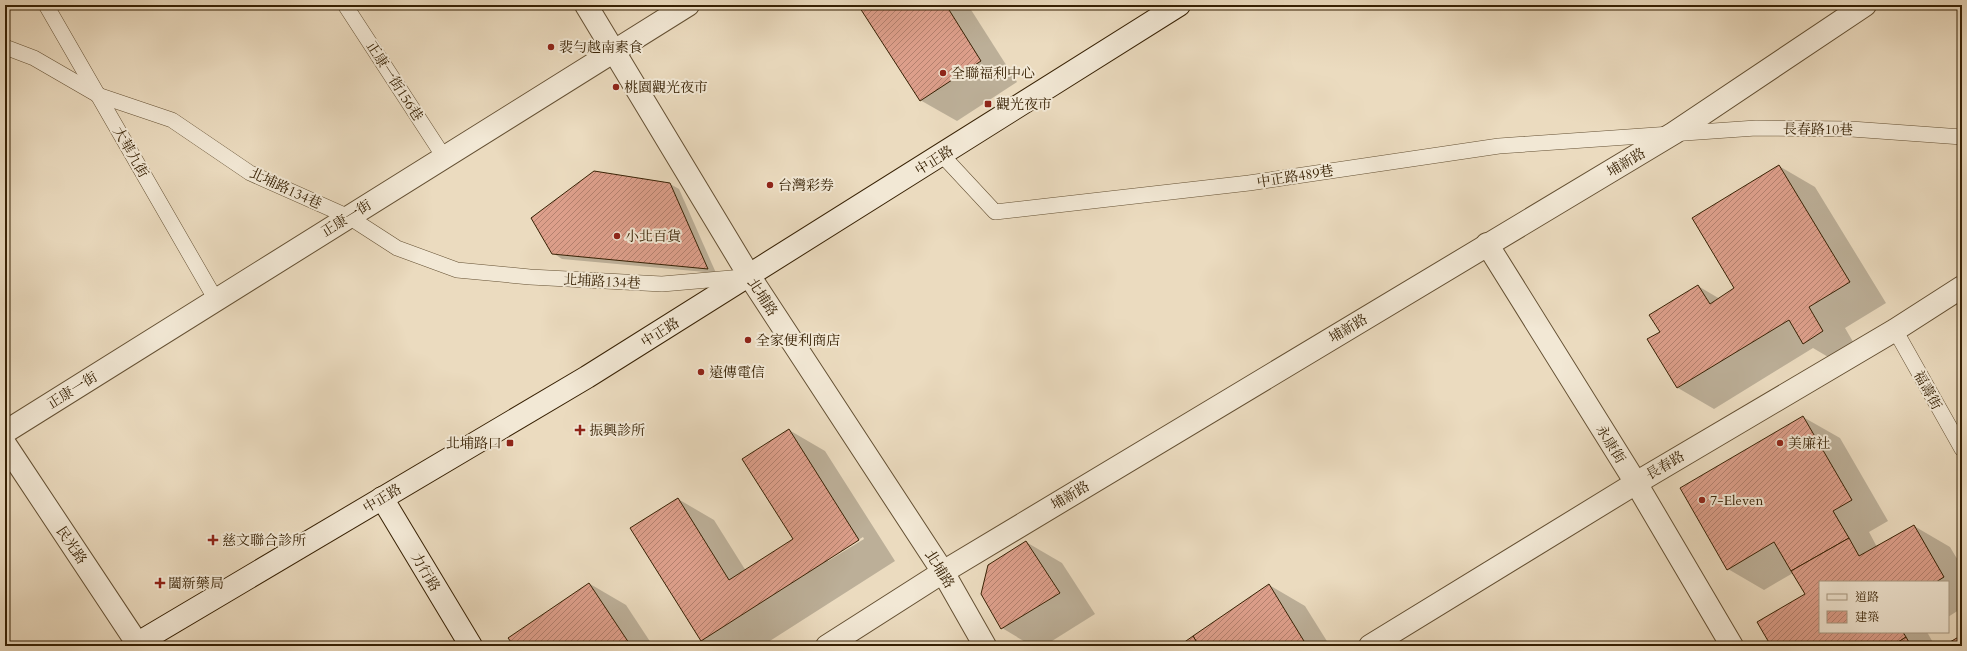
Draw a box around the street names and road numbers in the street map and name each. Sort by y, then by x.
street label: 正康一街156巷 [362,38,427,125]
street label: 長春路10巷 [1783,119,1853,140]
street label: 大華九街 [108,123,153,181]
street label: 中正路 [911,141,957,180]
street label: 埔新路 [1603,143,1649,181]
street label: 中正路489巷 [1255,161,1335,192]
street label: 北埔路134巷 [247,163,325,213]
street label: 正康一街 [317,196,375,241]
street label: 北埔路134巷 [563,270,641,293]
street label: 北埔路 [743,274,782,320]
street label: 埔新路 [1325,309,1371,347]
street label: 中正路 [637,313,683,352]
street label: 福壽街 [1909,367,1946,413]
street label: 正康一街 [43,368,101,413]
street label: 永康街 [1591,421,1630,467]
street label: 長春路 [1642,446,1688,484]
street label: 埔新路 [1047,476,1093,514]
street label: 中正路 [359,479,405,517]
street label: 民光路 [52,523,91,568]
street label: 北埔路 [920,546,959,592]
street label: 力行路 [407,549,445,595]

